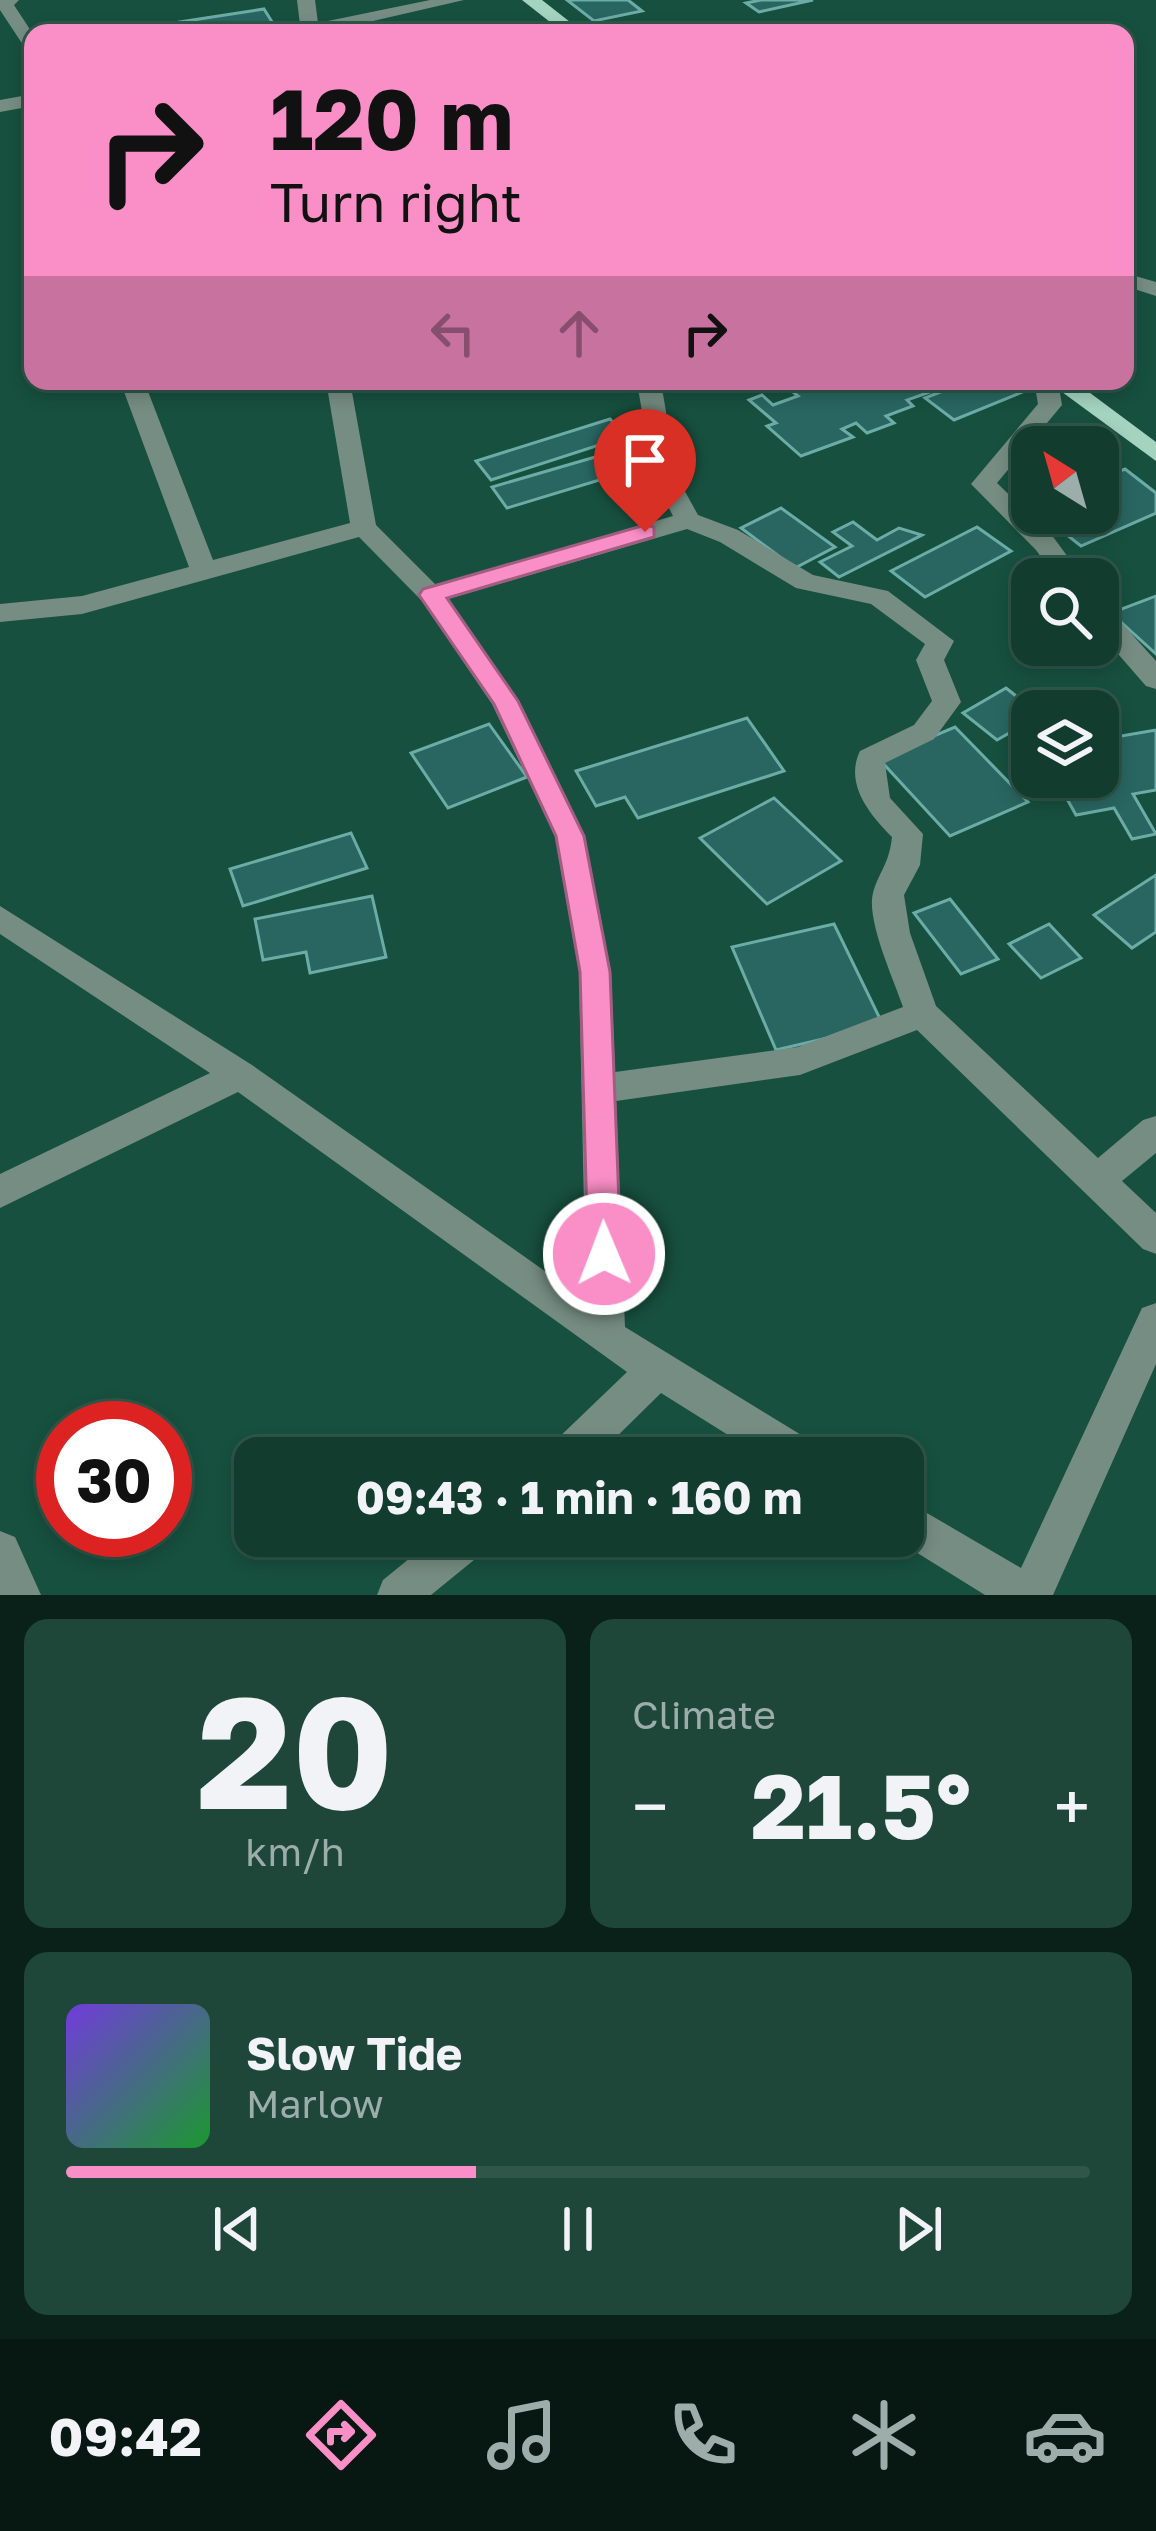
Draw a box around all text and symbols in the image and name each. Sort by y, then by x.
text: 120 m [270,68,514,168]
icon: right [72,72,228,228]
text: Turn right [270,169,522,234]
icon: left [420,300,486,366]
icon: ahead [546,300,612,366]
icon: right [672,300,738,366]
pin [594,409,696,532]
north arrow [1011,426,1119,534]
map controls [1011,426,1119,798]
icon: arrive [612,427,678,493]
button: search [1011,558,1119,666]
button: layers [1011,690,1119,798]
position arrow [541,1191,667,1317]
speed limit sign: 30 [36,1401,192,1557]
text: 09:43 · 1 min · 160 m [356,1470,802,1524]
text: 20 [197,1656,393,1843]
text: Climate [632,1691,776,1738]
text: 21.5° [751,1751,971,1859]
text: − [632,1766,668,1846]
text: + [1054,1766,1090,1846]
text: km/h [245,1828,345,1875]
text: Slow Tide [246,2026,462,2080]
text: Marlow [246,2080,383,2127]
icon: previous [204,2196,270,2262]
icon: pause [545,2196,611,2262]
icon: next [886,2196,952,2262]
icon: directions [299,2393,383,2477]
icon: music [480,2393,564,2477]
icon: phone [661,2393,745,2477]
icon: climate [842,2393,926,2477]
icon: car [1023,2393,1107,2477]
text: 09:42 [49,2403,202,2468]

